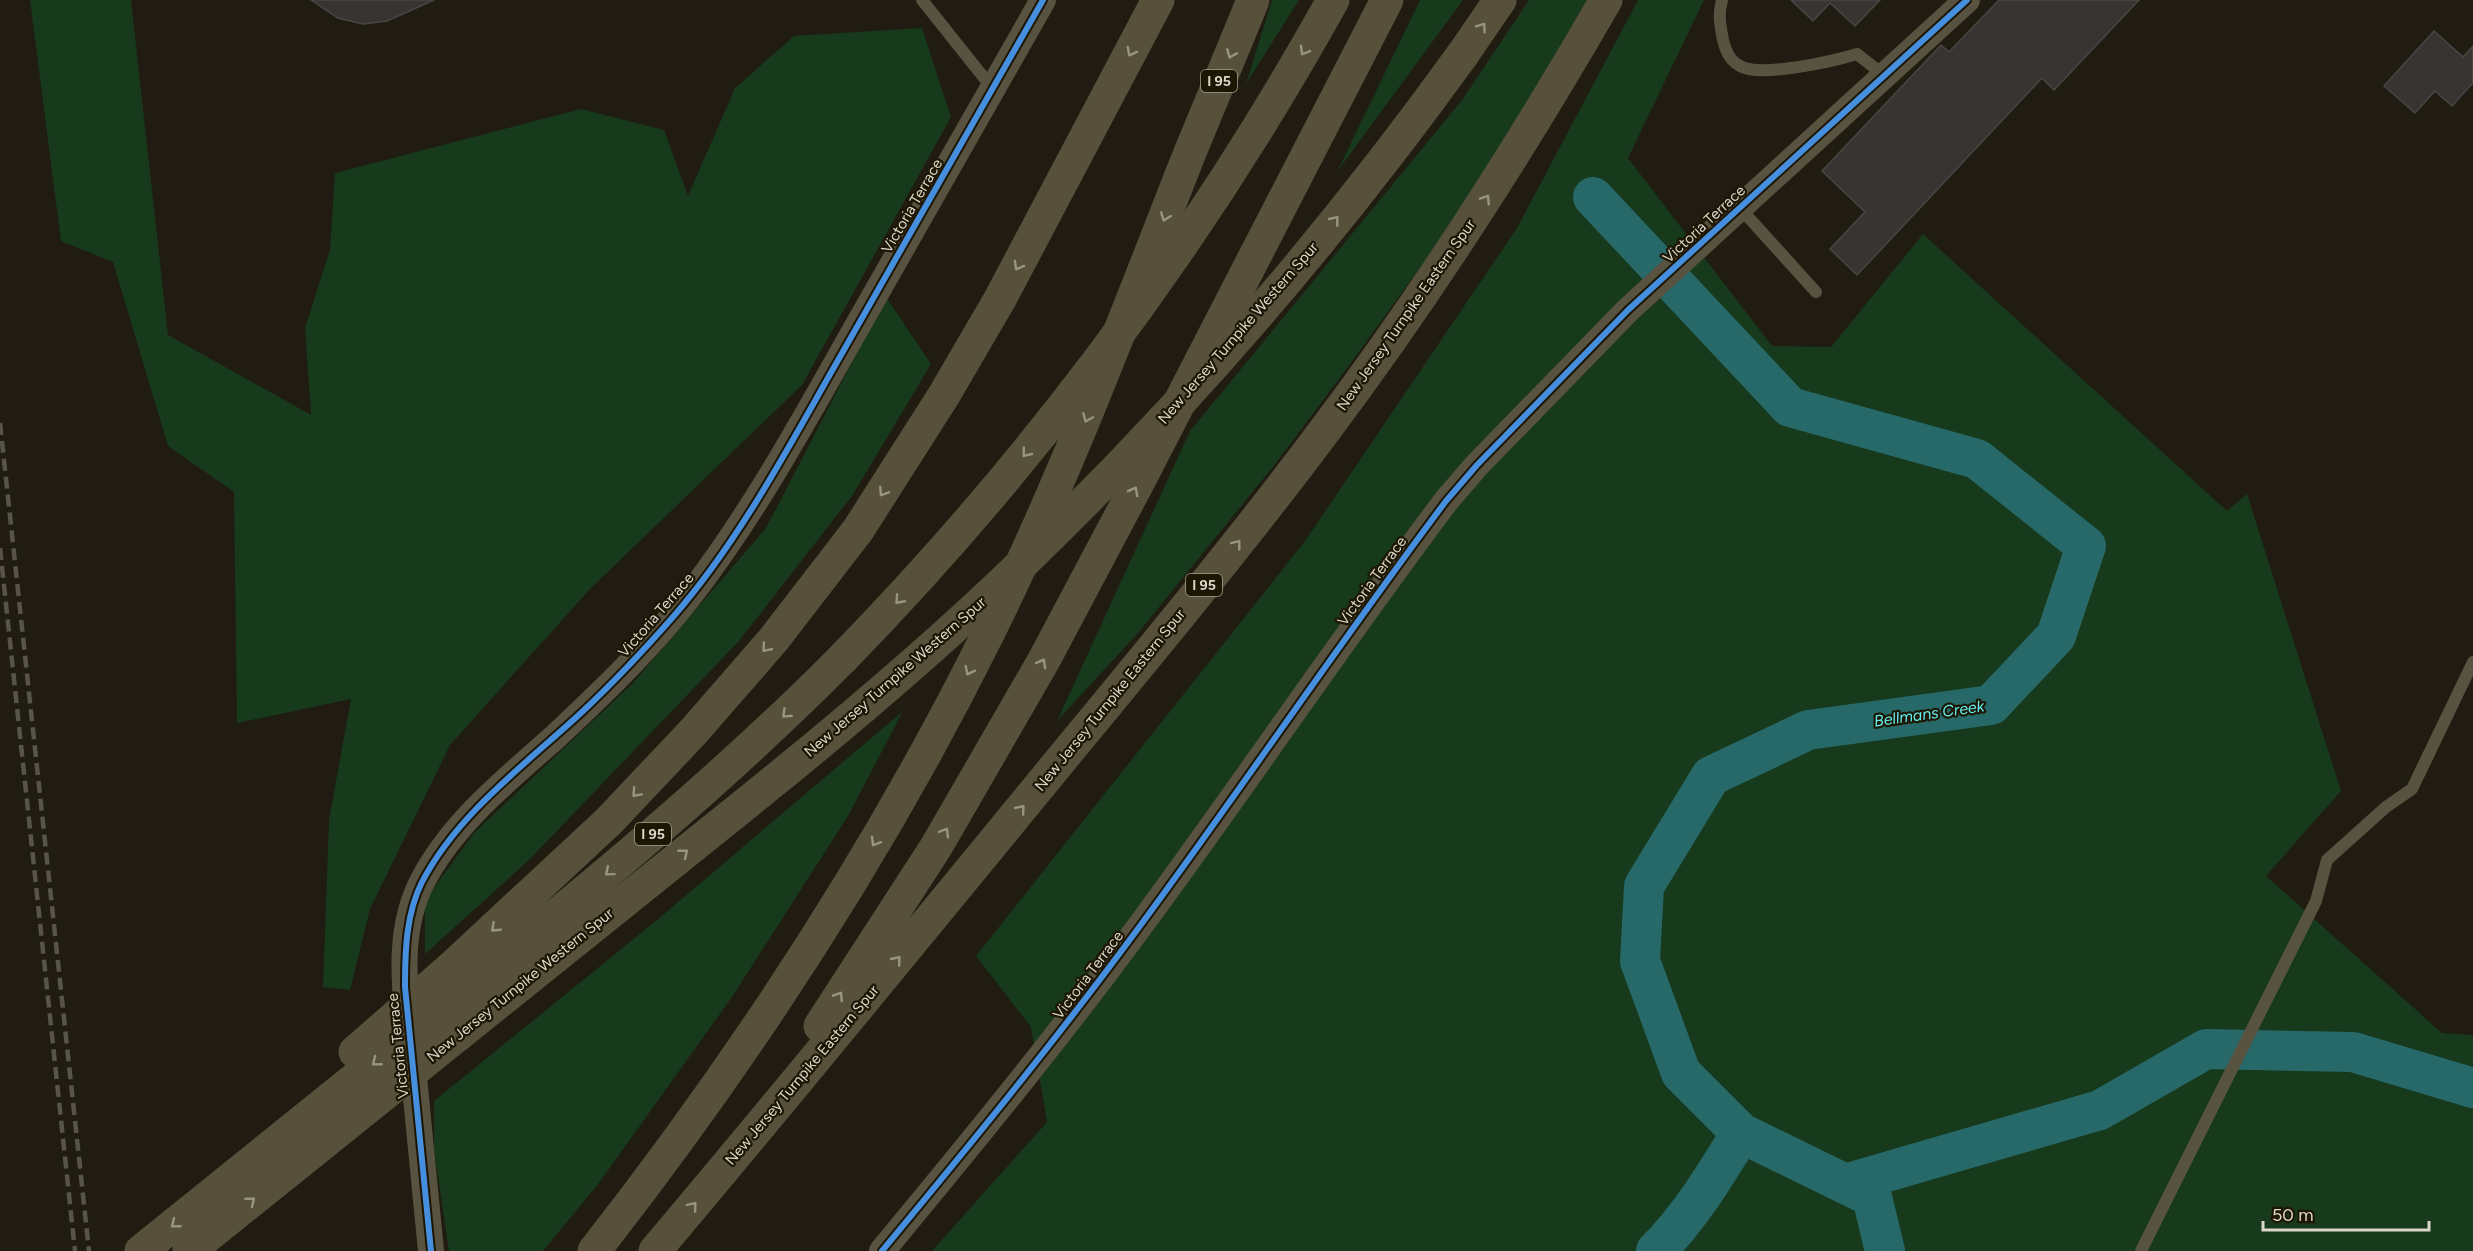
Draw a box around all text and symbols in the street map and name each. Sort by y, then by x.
one-way arrow [1475,23,1486,34]
one-way arrow [1300,45,1311,55]
one-way arrow [1126,46,1138,57]
one-way arrow [1225,48,1238,59]
road number: I 95 [1201,70,1237,92]
street label: Victoria Terrace [878,156,946,256]
street label: Victoria Terrace [1659,181,1749,267]
one-way arrow [1479,195,1490,206]
one-way arrow [1160,211,1173,222]
one-way arrow [1328,216,1339,227]
street label: New Jersey Turnpike Eastern Spur [1333,216,1479,414]
street label: New Jersey Turnpike Western Spur [1154,238,1322,428]
one-way arrow [1014,260,1025,270]
one-way arrow [1082,412,1094,423]
one-way arrow [1023,446,1034,457]
one-way arrow [879,485,890,496]
one-way arrow [1127,487,1138,497]
street label: Victoria Terrace [1334,533,1410,629]
one-way arrow [1229,540,1240,551]
street label: Victoria Terrace [614,569,698,661]
road number: I 95 [1186,574,1222,596]
street label: New Jersey Turnpike Western Spur [800,593,990,761]
one-way arrow [895,593,906,604]
street label: New Jersey Turnpike Eastern Spur [1031,605,1189,795]
one-way arrow [762,641,773,652]
one-way arrow [1035,659,1046,669]
one-way arrow [965,665,976,675]
water label: Bellmans Creek [1873,696,1987,731]
one-way arrow [783,707,793,718]
one-way arrow [632,787,643,797]
one-way arrow [1013,805,1024,816]
road number: I 95 [635,823,671,845]
one-way arrow [937,828,949,838]
one-way arrow [871,836,882,846]
one-way arrow [677,850,688,861]
one-way arrow [605,864,616,875]
street label: New Jersey Turnpike Western Spur [423,904,617,1066]
one-way arrow [491,920,502,931]
street label: Victoria Terrace [1049,927,1127,1023]
one-way arrow [889,956,900,967]
street label: New Jersey Turnpike Eastern Spur [721,981,883,1169]
one-way arrow [831,991,842,1002]
street label: Victoria Terrace [384,992,412,1100]
one-way arrow [372,1055,383,1066]
scale bar [2263,1194,2430,1232]
one-way arrow [244,1198,255,1209]
one-way arrow [686,1202,697,1213]
text: 50 m [2272,1204,2314,1226]
one-way arrow [171,1217,182,1228]

